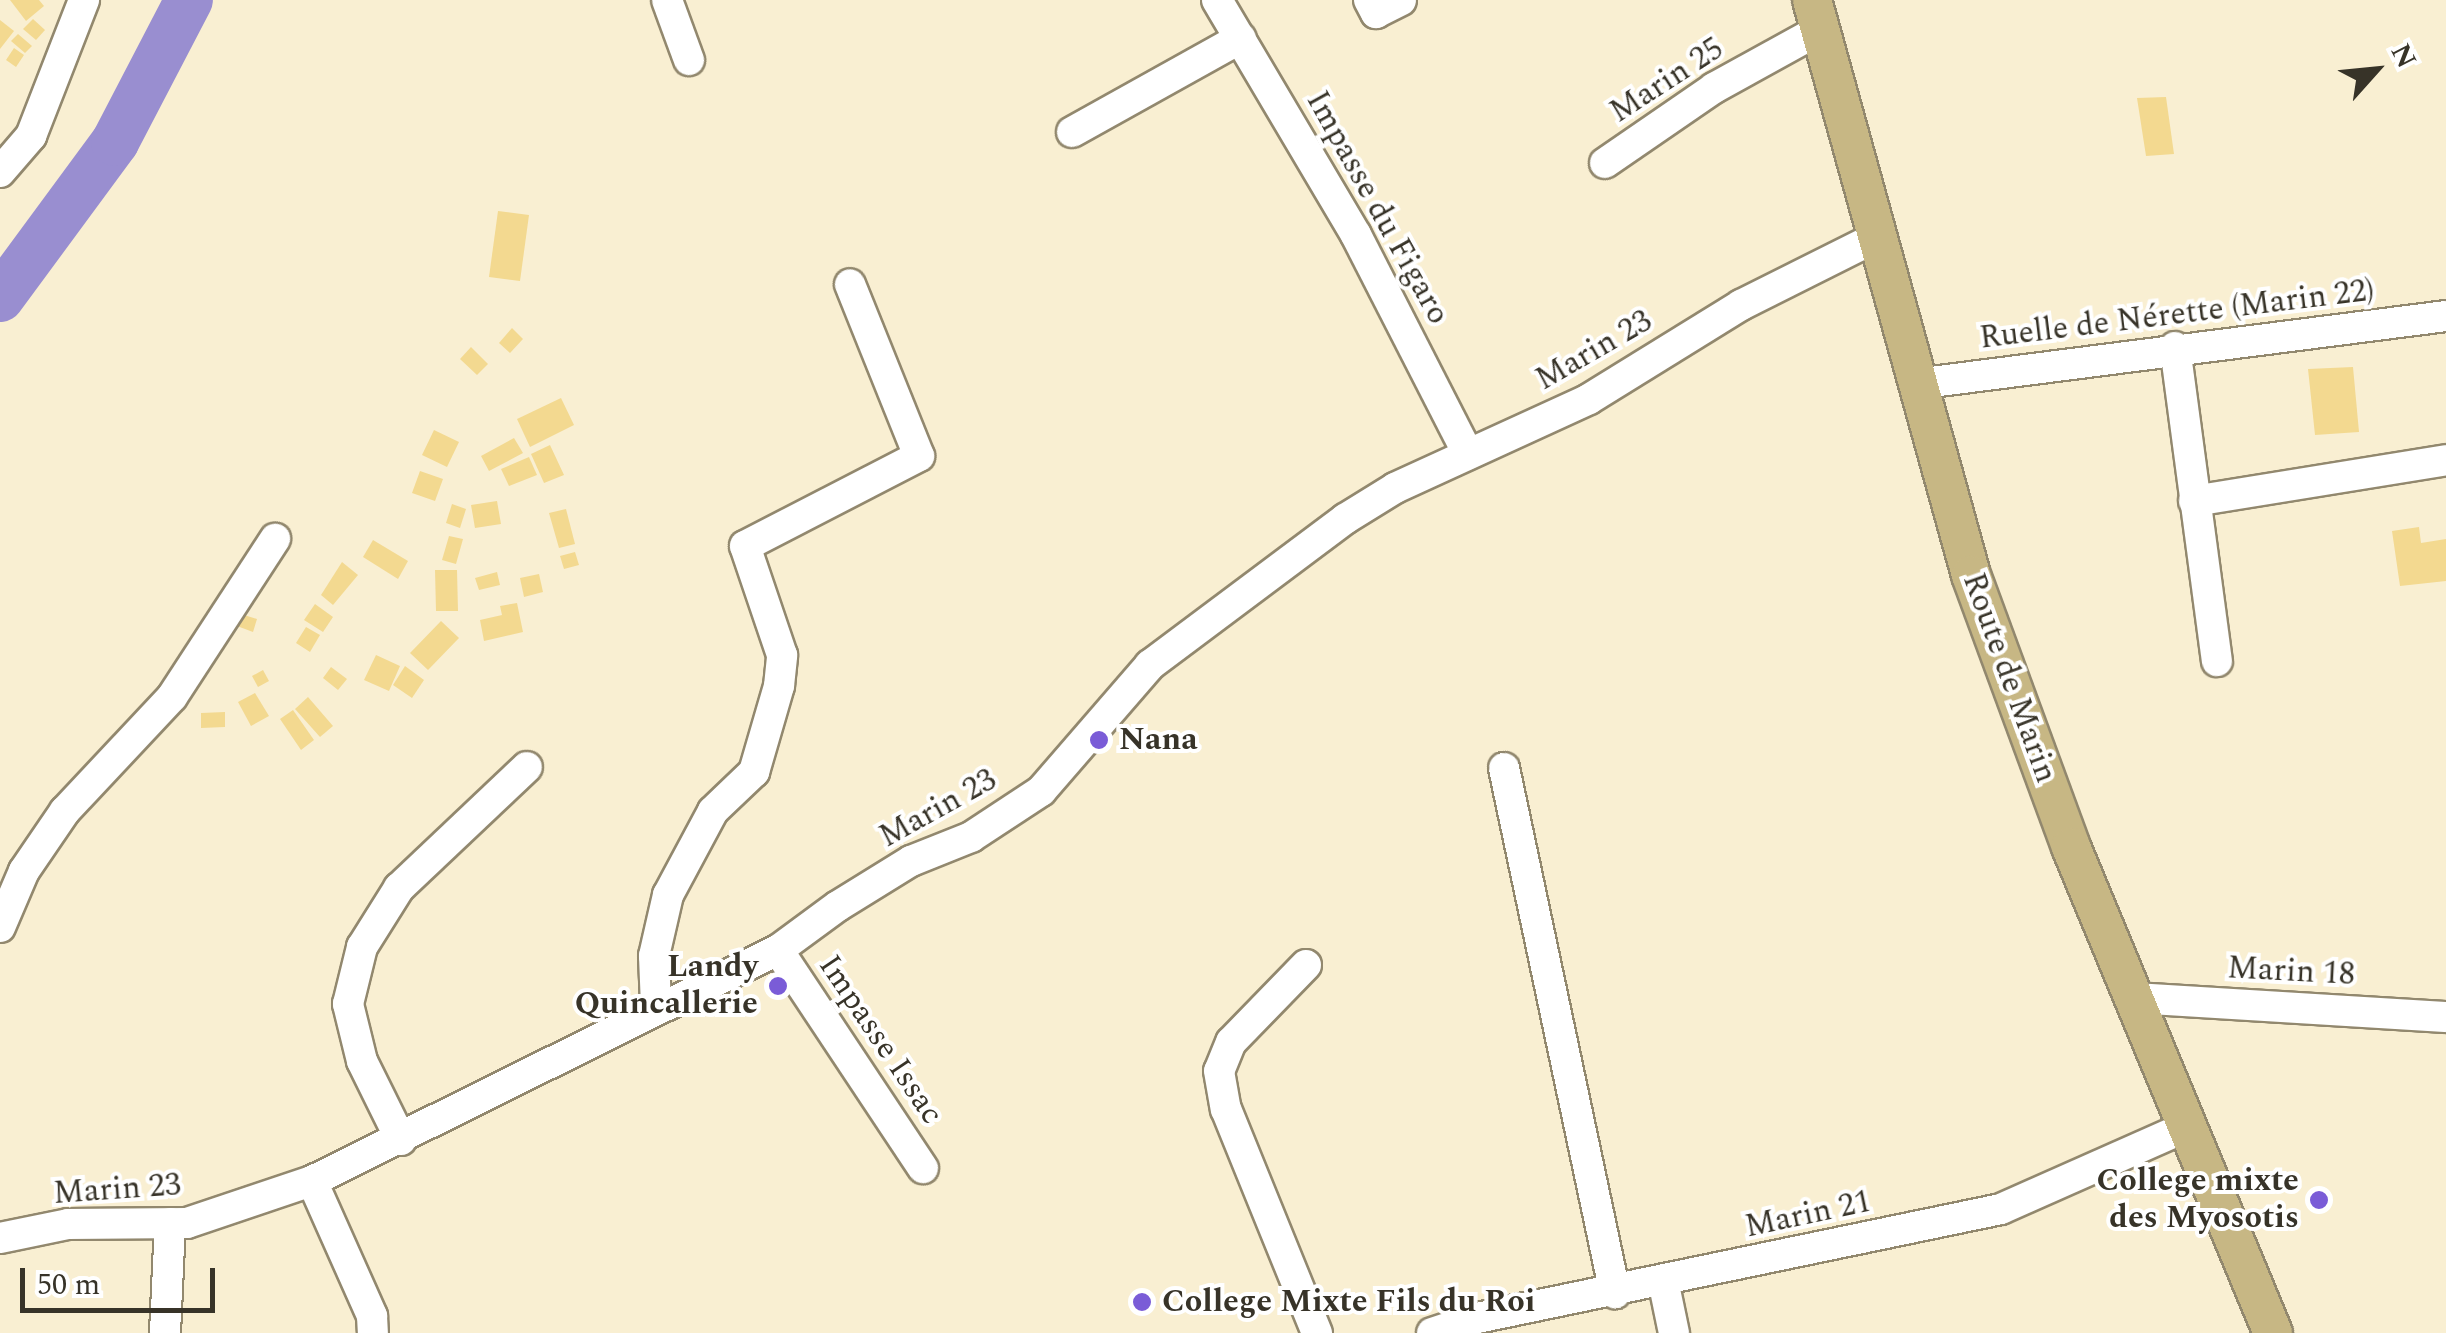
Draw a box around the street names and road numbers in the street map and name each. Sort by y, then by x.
street label: Marin 25 [1603,30,1731,132]
street label: Impasse du Figaro [1297,85,1457,331]
street label: Ruelle de Nérette (Marin 22) [1977,272,2377,358]
street label: Marin 23 [1529,302,1659,400]
street label: Route de Marin [1953,568,2065,788]
street label: Marin 23 [873,761,1003,857]
street label: Impasse Issac [809,948,951,1132]
street label: Marin 18 [2226,949,2356,995]
street label: Marin 23 [52,1166,182,1214]
street label: Marin 21 [1742,1183,1874,1247]

